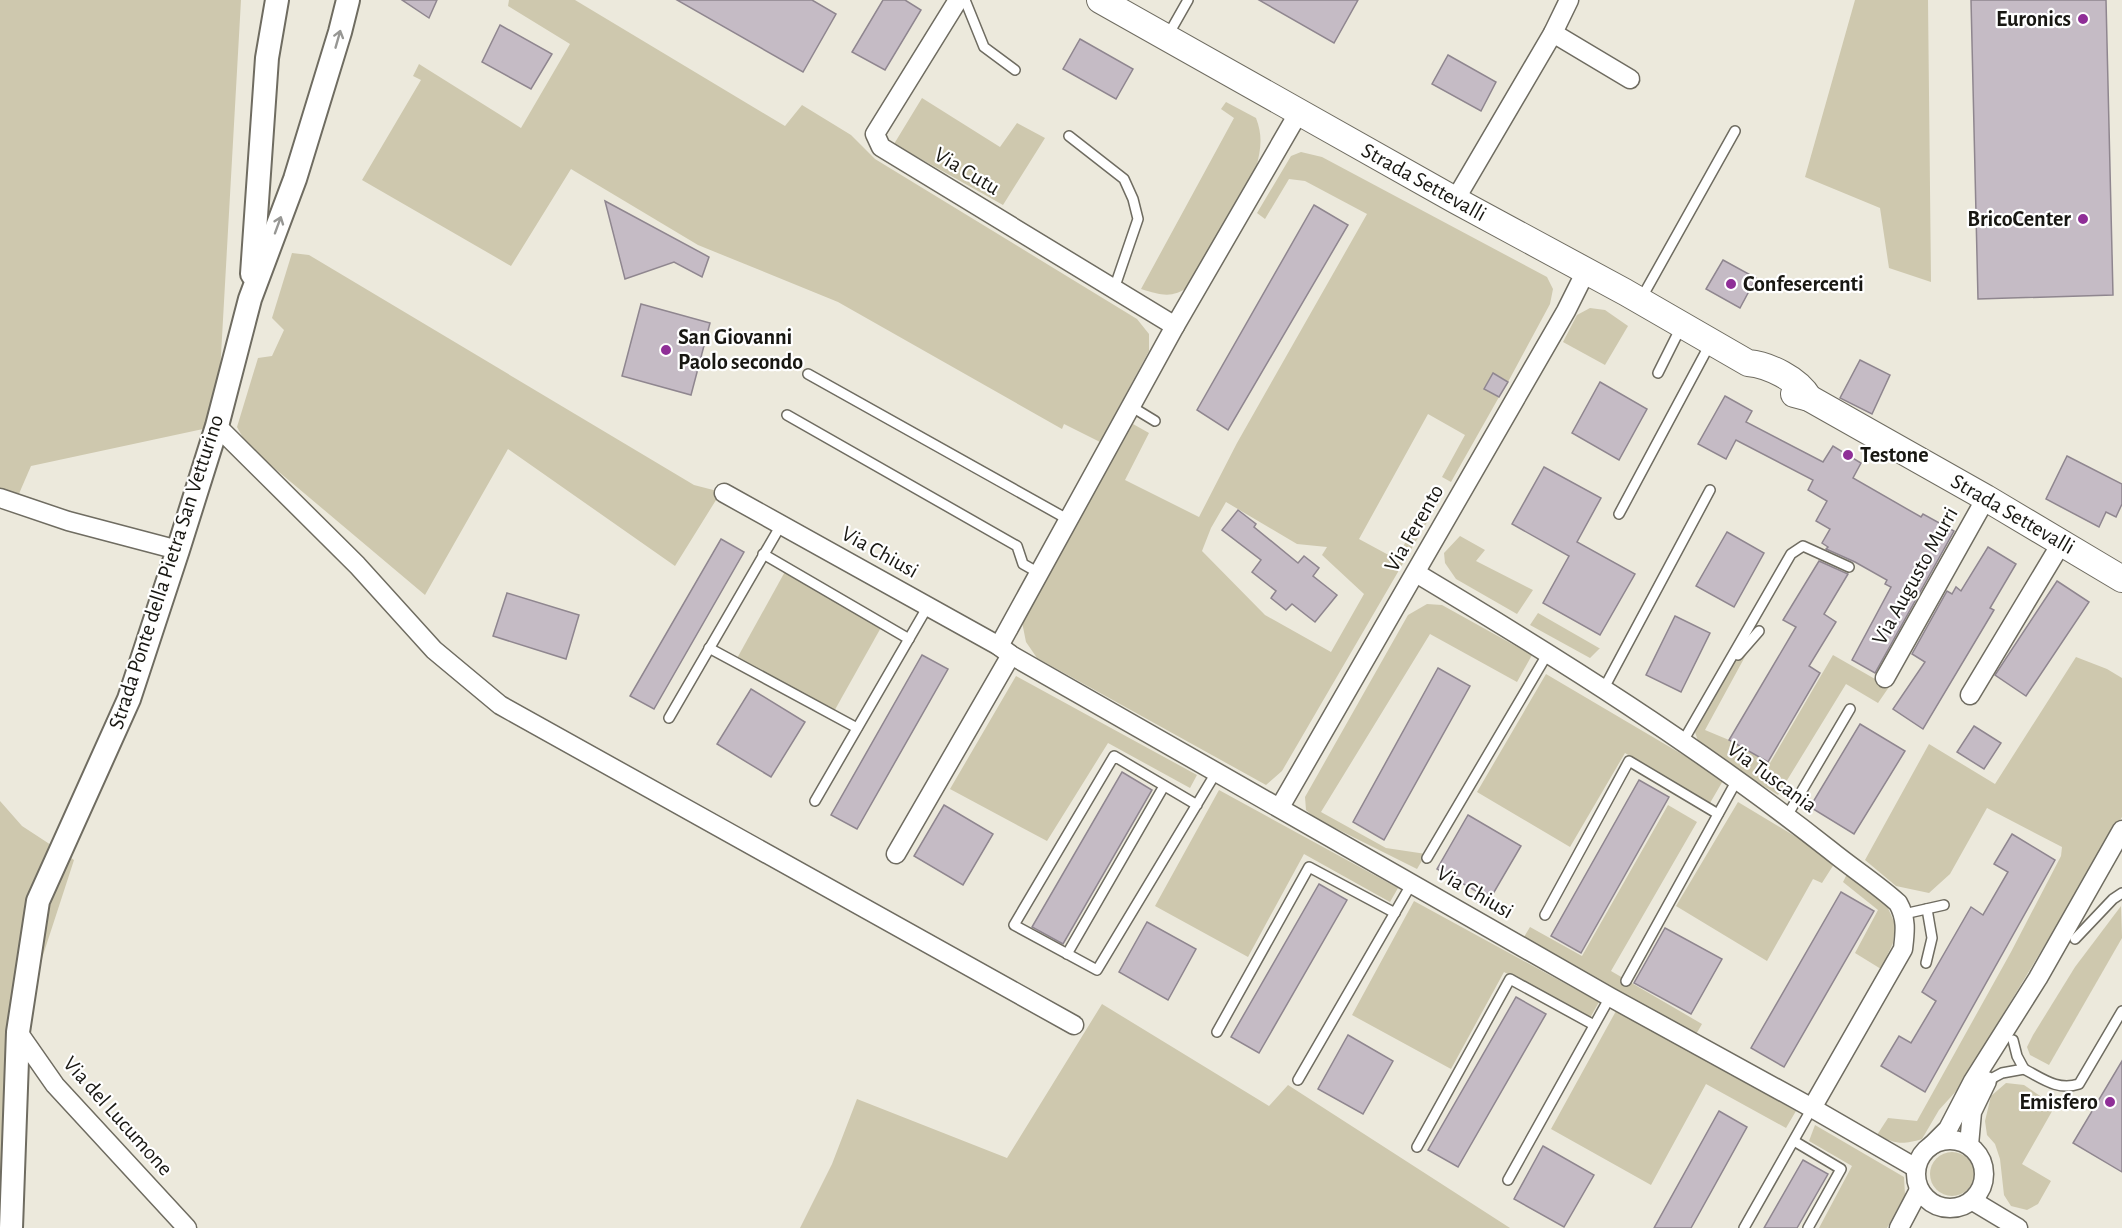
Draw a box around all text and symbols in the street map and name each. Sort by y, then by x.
place label: Euronics [1996,8,2071,30]
marker: Euronics [2076,12,2090,26]
one-way arrow [333,30,344,49]
street label: Strada Settevalli [1358,139,1490,225]
street label: Via Cutu [930,143,1004,199]
place label: BricoCenter [1967,208,2071,230]
marker: BricoCenter [2076,212,2090,226]
one-way arrow [274,216,285,235]
place label: Confesercenti [1743,273,1864,295]
marker: Confesercenti [1724,277,1738,291]
place label: San Giovanni Paolo secondo [678,326,803,373]
marker: San Giovanni Paolo secondo [659,343,673,357]
street label: Strada Ponte della Pietra San Vetturino [105,412,227,732]
place label: Testone [1860,444,1929,466]
marker: Testone [1841,448,1855,462]
street label: Strada Settevalli [1947,470,2079,558]
street label: Via Ferento [1380,481,1448,575]
street label: Via Augusto Murri [1868,503,1962,649]
street label: Via Chiusi [838,522,922,582]
street label: Via Tuscania [1723,737,1821,817]
street label: Via Chiusi [1433,861,1517,923]
street label: Via del Lucumone [59,1052,177,1180]
place label: Emisfero [2019,1091,2098,1113]
marker: Emisfero [2103,1095,2117,1109]

